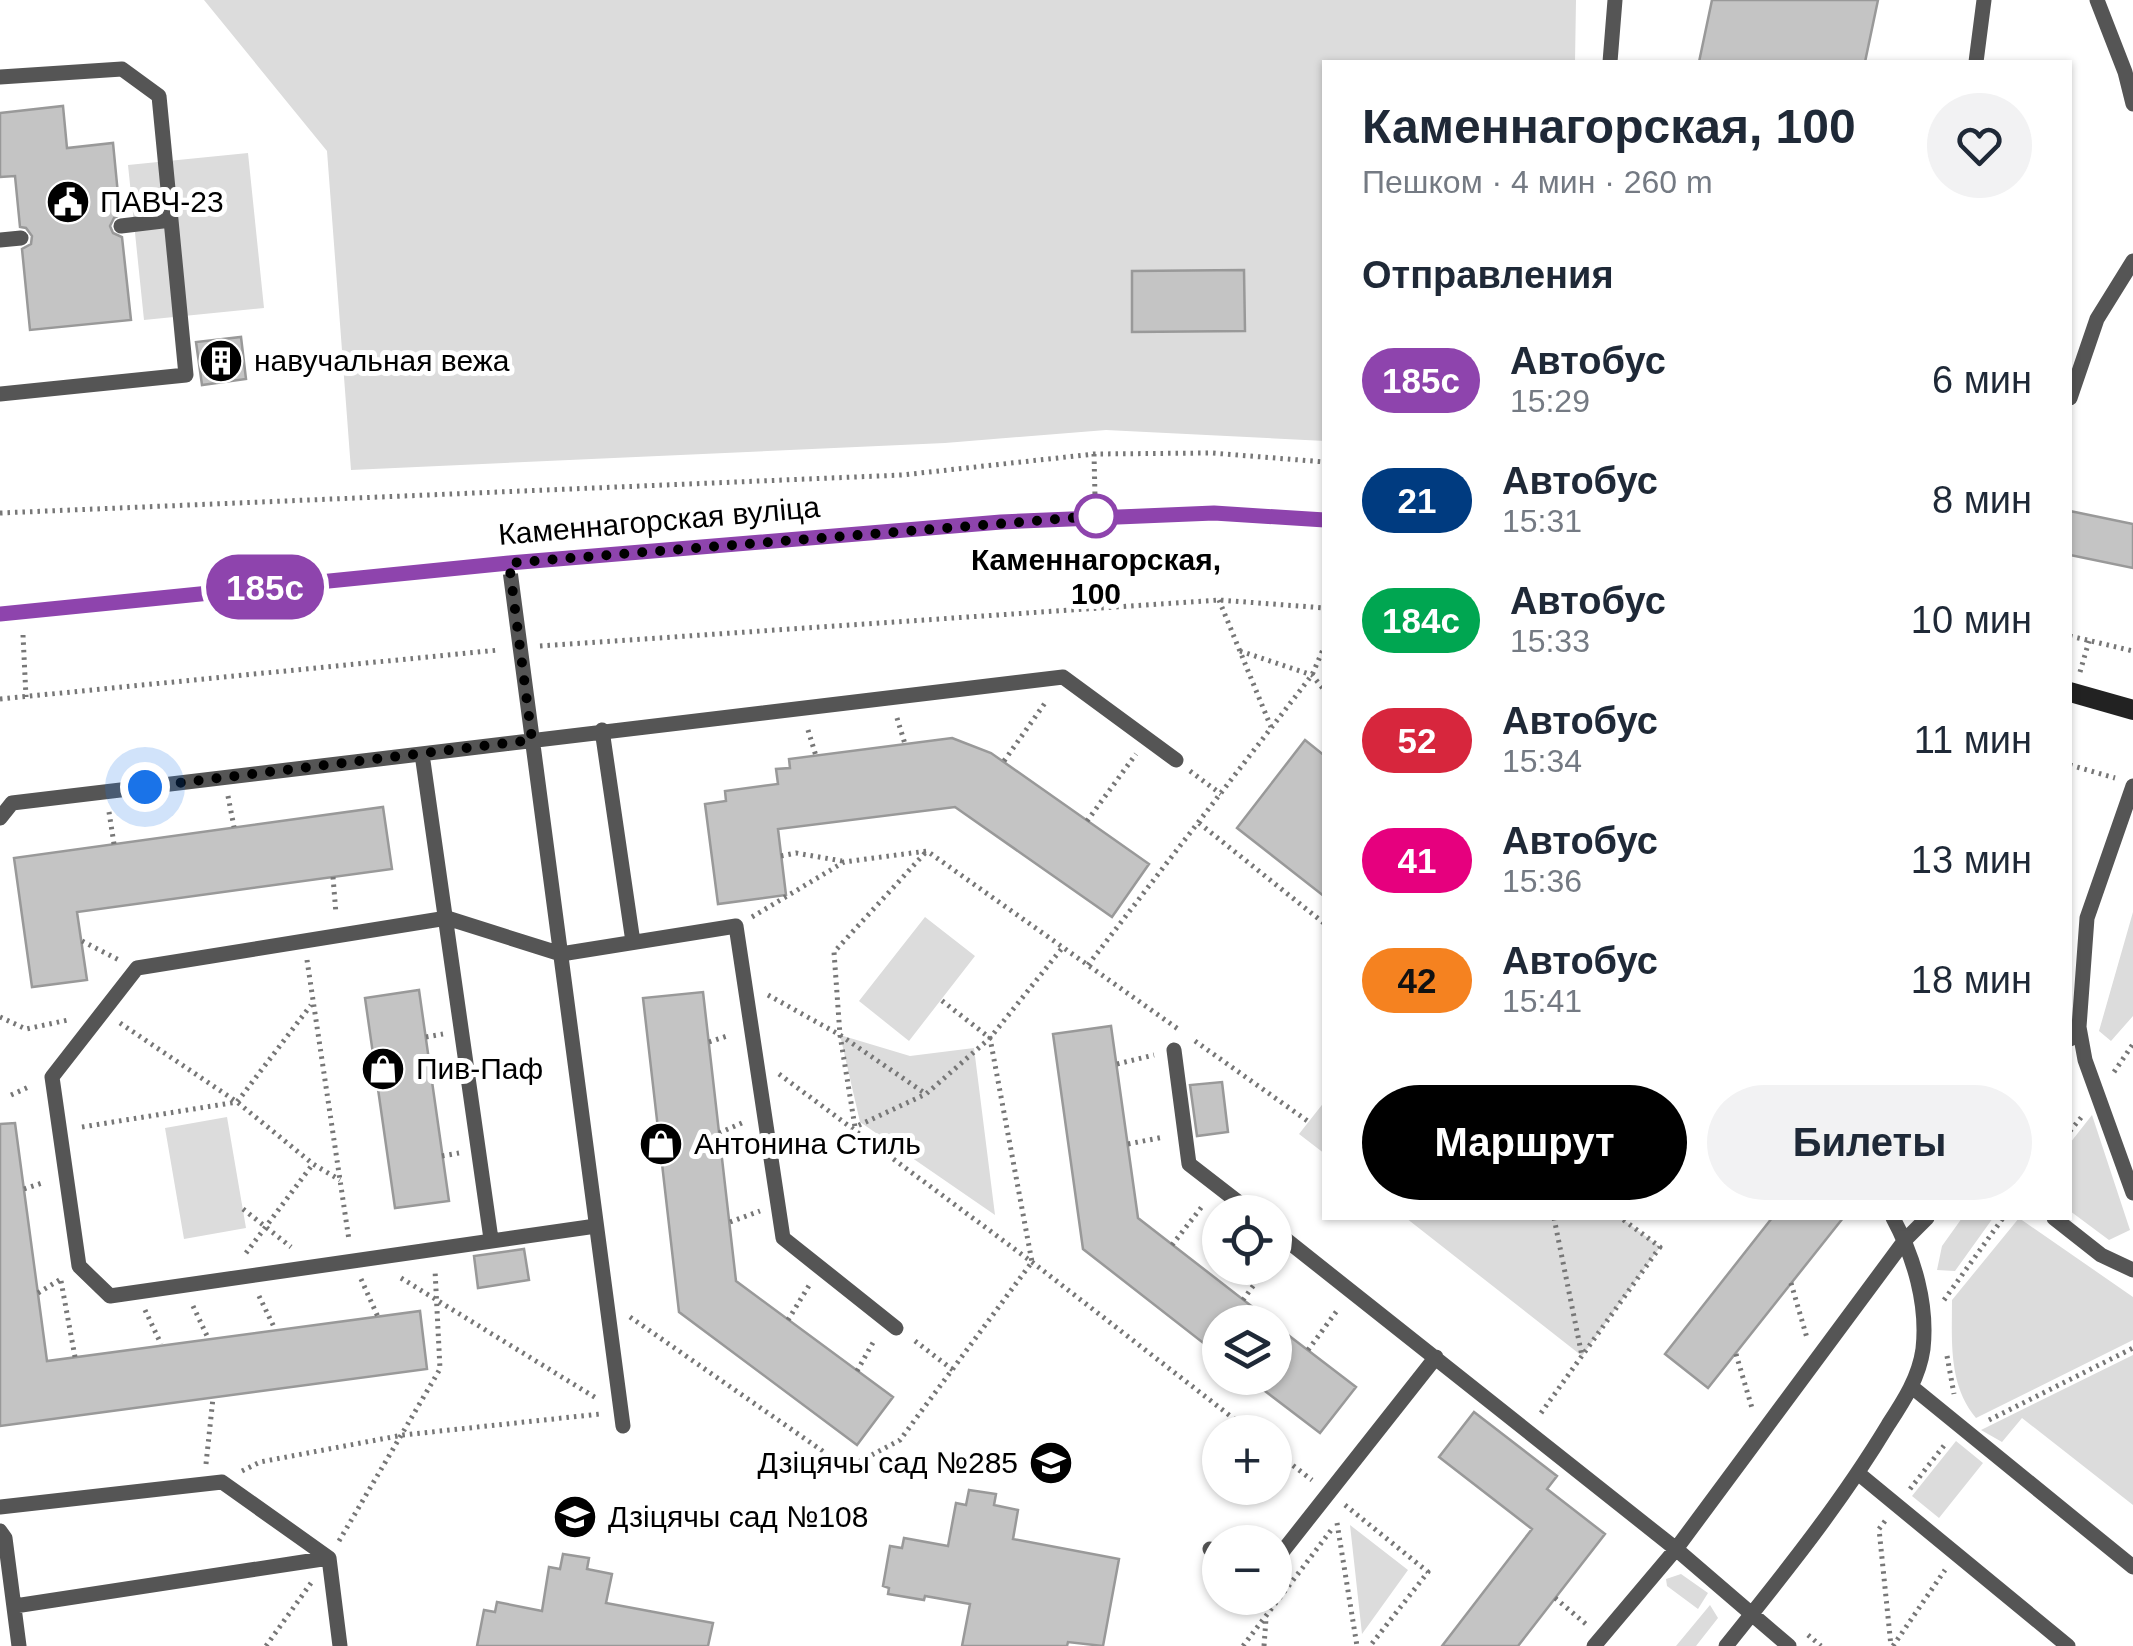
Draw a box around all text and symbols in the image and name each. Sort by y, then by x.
button: heart [1927,93,2032,198]
text: Каменнагорская, 100 [1362,100,1856,153]
text: Пешком · 4 мин · 260 m [1362,164,1713,200]
public building icon: ПАВЧ-23 [45,179,91,225]
place label: ПАВЧ-23 [100,185,224,218]
text: Отправления [1362,254,1614,296]
building icon: навучальная вежа [198,338,244,384]
text: Автобус [1510,340,1666,382]
place label: навучальная вежа [254,344,510,377]
text: 6 мин [1932,359,2032,401]
text: 185с [1382,361,1460,400]
text: 15:29 [1510,383,1590,419]
text: Автобус [1502,460,1658,502]
text: 8 мин [1932,479,2032,521]
text: 21 [1398,481,1436,520]
street label: Каменнагорская вуліца [497,490,821,551]
marker: Каменнагорская, 100 [1075,495,1117,537]
text: 15:31 [1502,503,1582,539]
place label: Каменнагорская, 100 [971,543,1221,610]
line badge: 185с [195,554,335,620]
text: 185с [226,568,304,607]
text: Автобус [1510,580,1666,622]
text: 10 мин [1911,599,2032,641]
text: 184с [1382,601,1460,640]
text: 15:33 [1510,623,1590,659]
text: Автобус [1502,700,1658,742]
text: 11 мин [1914,719,2032,761]
text: 52 [1398,721,1436,760]
text: 15:34 [1502,743,1582,779]
your location [120,762,170,812]
text: Автобус [1502,820,1658,862]
text: 13 мин [1911,839,2032,881]
text: 41 [1398,841,1436,880]
text: 15:36 [1502,863,1582,899]
text: Автобус [1502,940,1658,982]
text: 18 мин [1911,959,2032,1001]
text: 42 [1398,961,1436,1000]
text: 15:41 [1502,983,1582,1019]
shop icon: Пив-Паф [360,1046,406,1092]
place label: Пив-Паф [416,1052,543,1085]
button: Маршрут [1362,1085,1687,1200]
button: Билеты [1707,1085,2032,1200]
shop icon: Антонина Стиль [638,1121,684,1167]
place label: Антонина Стиль [694,1127,921,1160]
map controls [1202,1195,1292,1615]
button: locate [1202,1195,1292,1285]
button: layers [1202,1305,1292,1395]
button: + [1202,1415,1292,1505]
school or university icon: Дзіцячы сад №285 [1028,1440,1074,1486]
place label: Дзіцячы сад №285 [758,1446,1018,1479]
school or university icon: Дзіцячы сад №108 [552,1494,598,1540]
place label: Дзіцячы сад №108 [608,1500,868,1533]
button: − [1202,1525,1292,1615]

